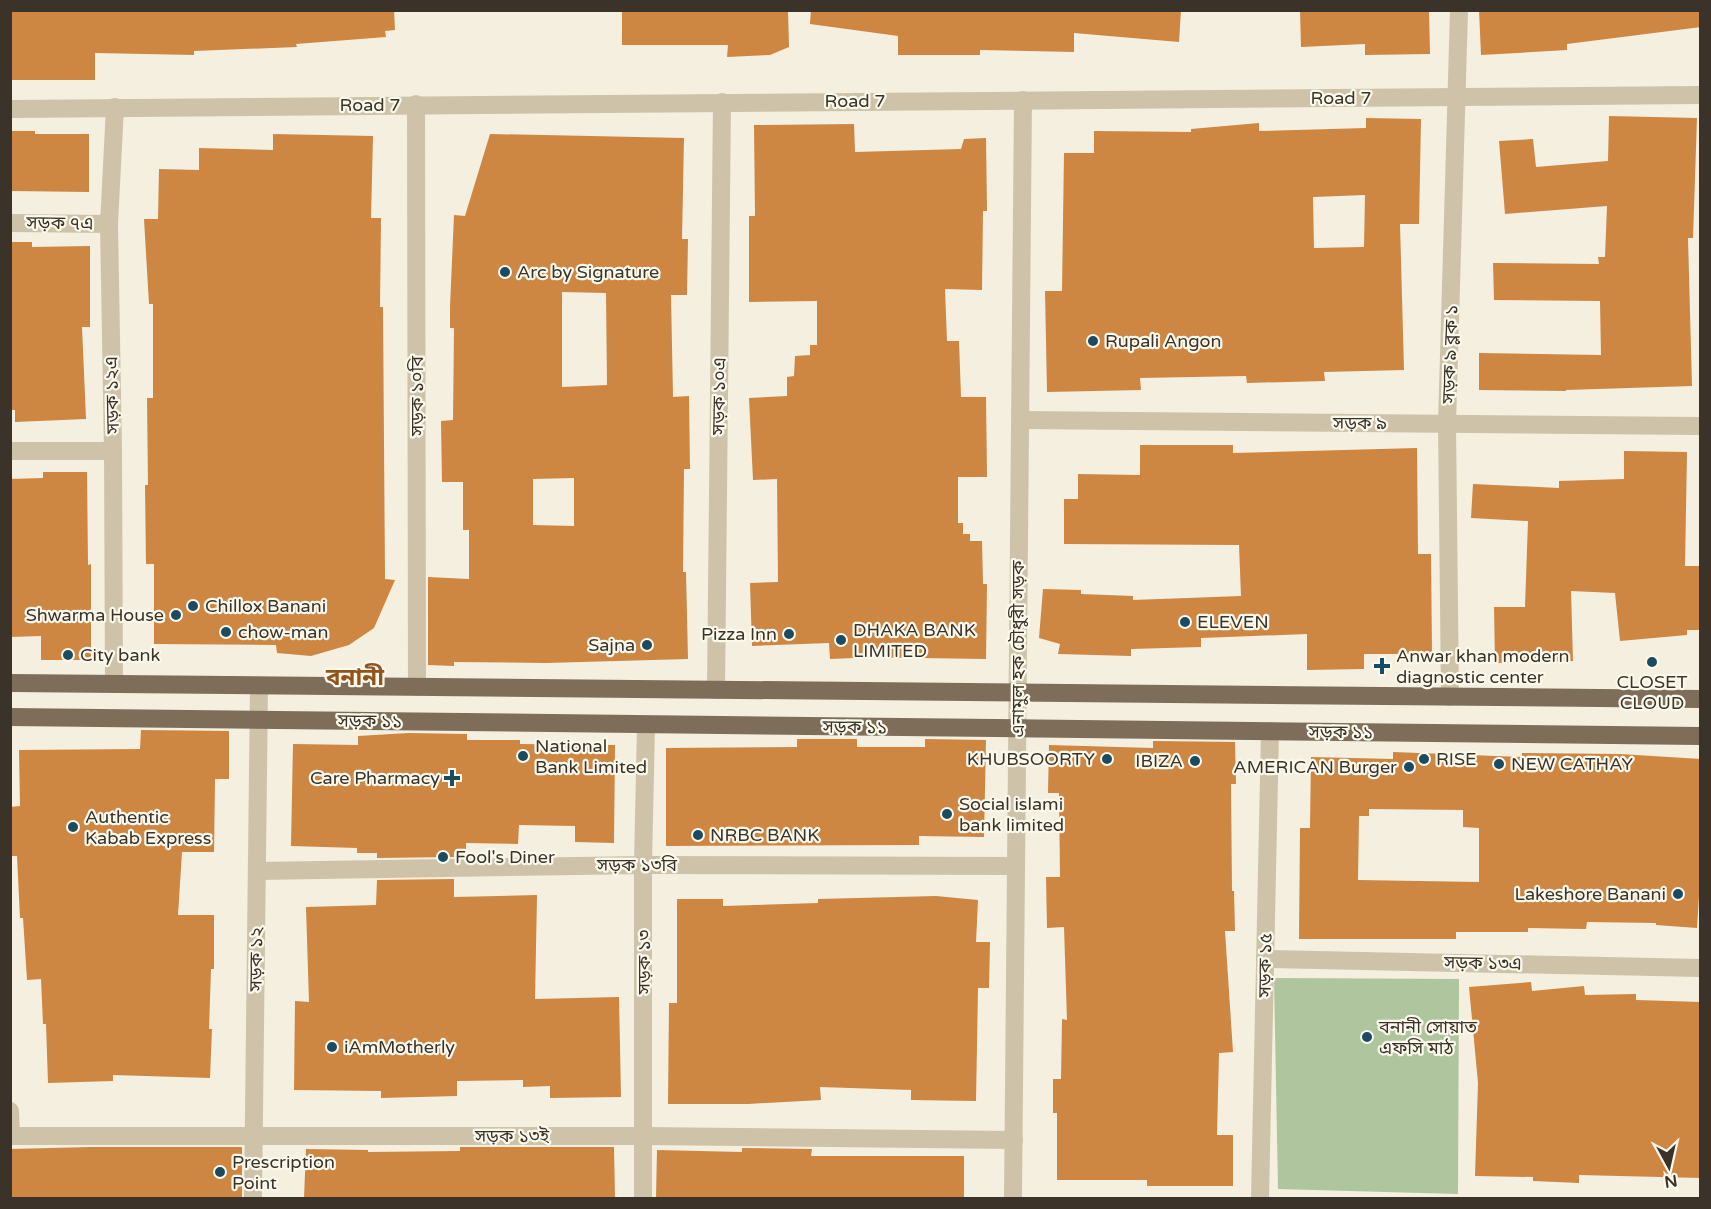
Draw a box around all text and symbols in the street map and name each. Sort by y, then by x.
street label: Road 7 [1310,87,1372,109]
street label: Road 7 [824,90,886,112]
street label: Road 7 [339,94,401,116]
street label: সড়ক ৭এ [25,211,94,235]
place label: Arc by Signature [517,261,659,283]
marker: Arc by Signature [498,265,512,279]
street label: সড়ক ৯ ব্লক ১ [1437,304,1463,405]
place label: Rupali Angon [1105,330,1221,352]
marker: Rupali Angon [1086,334,1100,348]
street label: সড়ক ১২এ [100,356,124,435]
street label: সড়ক ১০বি [406,356,428,437]
street label: সড়ক ১০এ [707,357,731,436]
street label: সড়ক ৯ [1332,412,1387,434]
street label: এনামুল হক চৌধুরী সড়ক [1007,560,1029,737]
place label: Chillox Banani [205,595,326,617]
marker: Chillox Banani [186,599,200,613]
place label: Shwarma House [26,604,164,626]
marker: Shwarma House [169,608,183,622]
place label: ELEVEN [1197,611,1269,633]
marker: ELEVEN [1178,615,1192,629]
place label: DHAKA BANK LIMITED [853,619,976,662]
place label: chow-man [238,621,328,643]
place label: Pizza Inn [701,623,777,645]
marker: chow-man [219,625,233,639]
marker: Pizza Inn [782,627,796,641]
marker: DHAKA BANK LIMITED [834,633,848,647]
place label: Sajna [588,634,635,656]
marker: Sajna [640,638,654,652]
place label: City bank [80,644,161,666]
place label: Anwar khan modern diagnostic center [1396,645,1569,688]
marker: City bank [61,648,75,662]
marker: CLOSET CLOUD [1645,655,1659,669]
marker: Anwar khan modern diagnostic center [1373,657,1391,675]
district label: বনানী [325,663,385,692]
place label: CLOSET CLOUD [1616,671,1688,714]
street label: সড়ক ১১ [337,709,402,733]
street label: সড়ক ১১ [822,715,887,739]
street label: সড়ক ১১ [1308,720,1373,744]
place label: National Bank Limited [535,735,647,778]
place label: KHUBSOORTY [967,748,1095,770]
place label: RISE [1436,748,1477,770]
marker: National Bank Limited [516,749,530,763]
place label: IBIZA [1135,750,1183,772]
marker: KHUBSOORTY [1100,752,1114,766]
marker: RISE [1417,752,1431,766]
place label: NEW CATHAY [1511,753,1634,775]
marker: IBIZA [1188,754,1202,768]
place label: AMERICAN Burger [1233,756,1397,778]
marker: NEW CATHAY [1492,757,1506,771]
marker: AMERICAN Burger [1402,760,1416,774]
place label: Care Pharmacy [310,767,440,789]
marker: Care Pharmacy [445,771,459,785]
place label: Social islami bank limited [959,793,1064,836]
place label: Authentic Kabab Express [85,806,211,849]
marker: Social islami bank limited [940,807,954,821]
marker: Authentic Kabab Express [66,820,80,834]
place label: NRBC BANK [710,824,819,846]
marker: NRBC BANK [691,828,705,842]
place label: Fool's Diner [455,846,555,868]
marker: Fool's Diner [436,850,450,864]
street label: সড়ক ১৩বি [596,854,677,876]
place label: Lakeshore Banani [1515,883,1666,905]
marker: Lakeshore Banani [1671,887,1685,901]
street label: সড়ক ১২ [244,926,268,992]
street label: সড়ক ১৩ [633,929,655,995]
street label: সড়ক ১৫ [1253,933,1277,998]
street label: সড়ক ১৩এ [1443,951,1522,975]
place label: বনানী সোয়াত এফসি মাঠ [1378,1016,1477,1059]
marker: বনানী সোয়াত এফসি মাঠ [1360,1030,1374,1044]
place label: iAmMotherly [344,1036,455,1058]
marker: iAmMotherly [325,1040,339,1054]
street label: সড়ক ১৩ই [474,1125,549,1147]
north arrow [1639,1137,1699,1197]
place label: Prescription Point [232,1151,335,1194]
marker: Prescription Point [213,1165,227,1179]
text: N [1663,1170,1679,1192]

